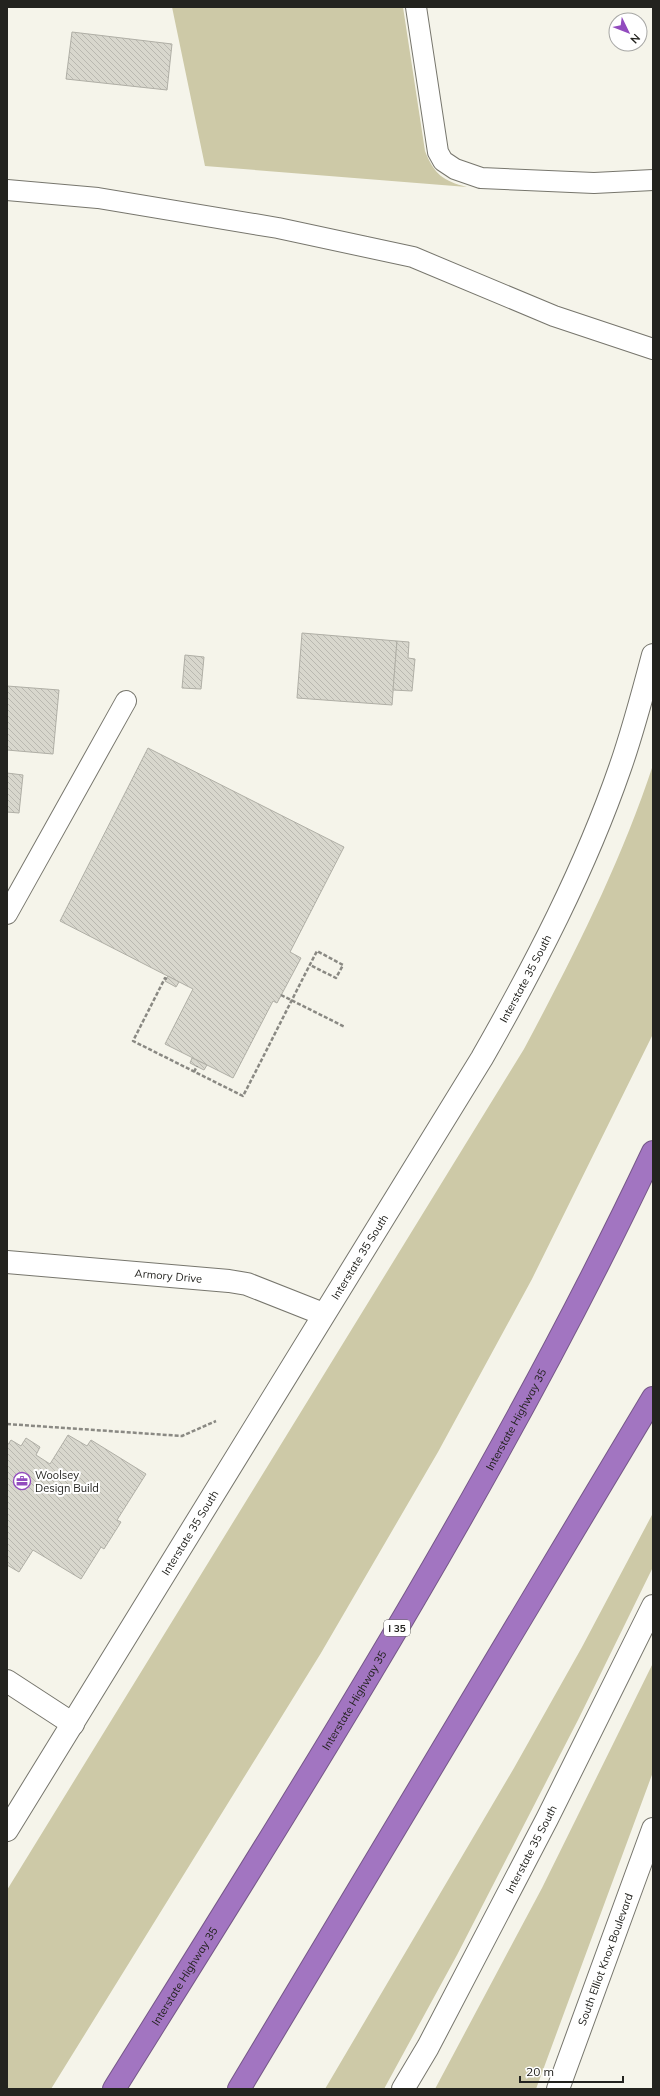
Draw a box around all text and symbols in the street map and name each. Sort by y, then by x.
north arrow [608,12,648,52]
text: N [627,31,643,47]
street label: Interstate 35 South [496,932,554,1025]
street label: Interstate 35 South [328,1212,391,1302]
street label: Armory Drive [134,1266,203,1286]
street label: Interstate Highway 35 [483,1366,550,1473]
place label: Woolsey Design Build [35,1468,99,1495]
office icon: Woolsey Design Build [12,1471,32,1491]
street label: Interstate 35 South [158,1488,221,1578]
road number: I 35 [384,1620,410,1636]
street label: Interstate Highway 35 [319,1648,390,1753]
street label: Interstate 35 South [502,1803,560,1896]
street label: South Elliot Knox Boulevard [575,1891,636,2027]
street label: Interstate Highway 35 [148,1924,221,2028]
scale bar [520,2058,623,2084]
text: 20 m [526,2064,554,2079]

